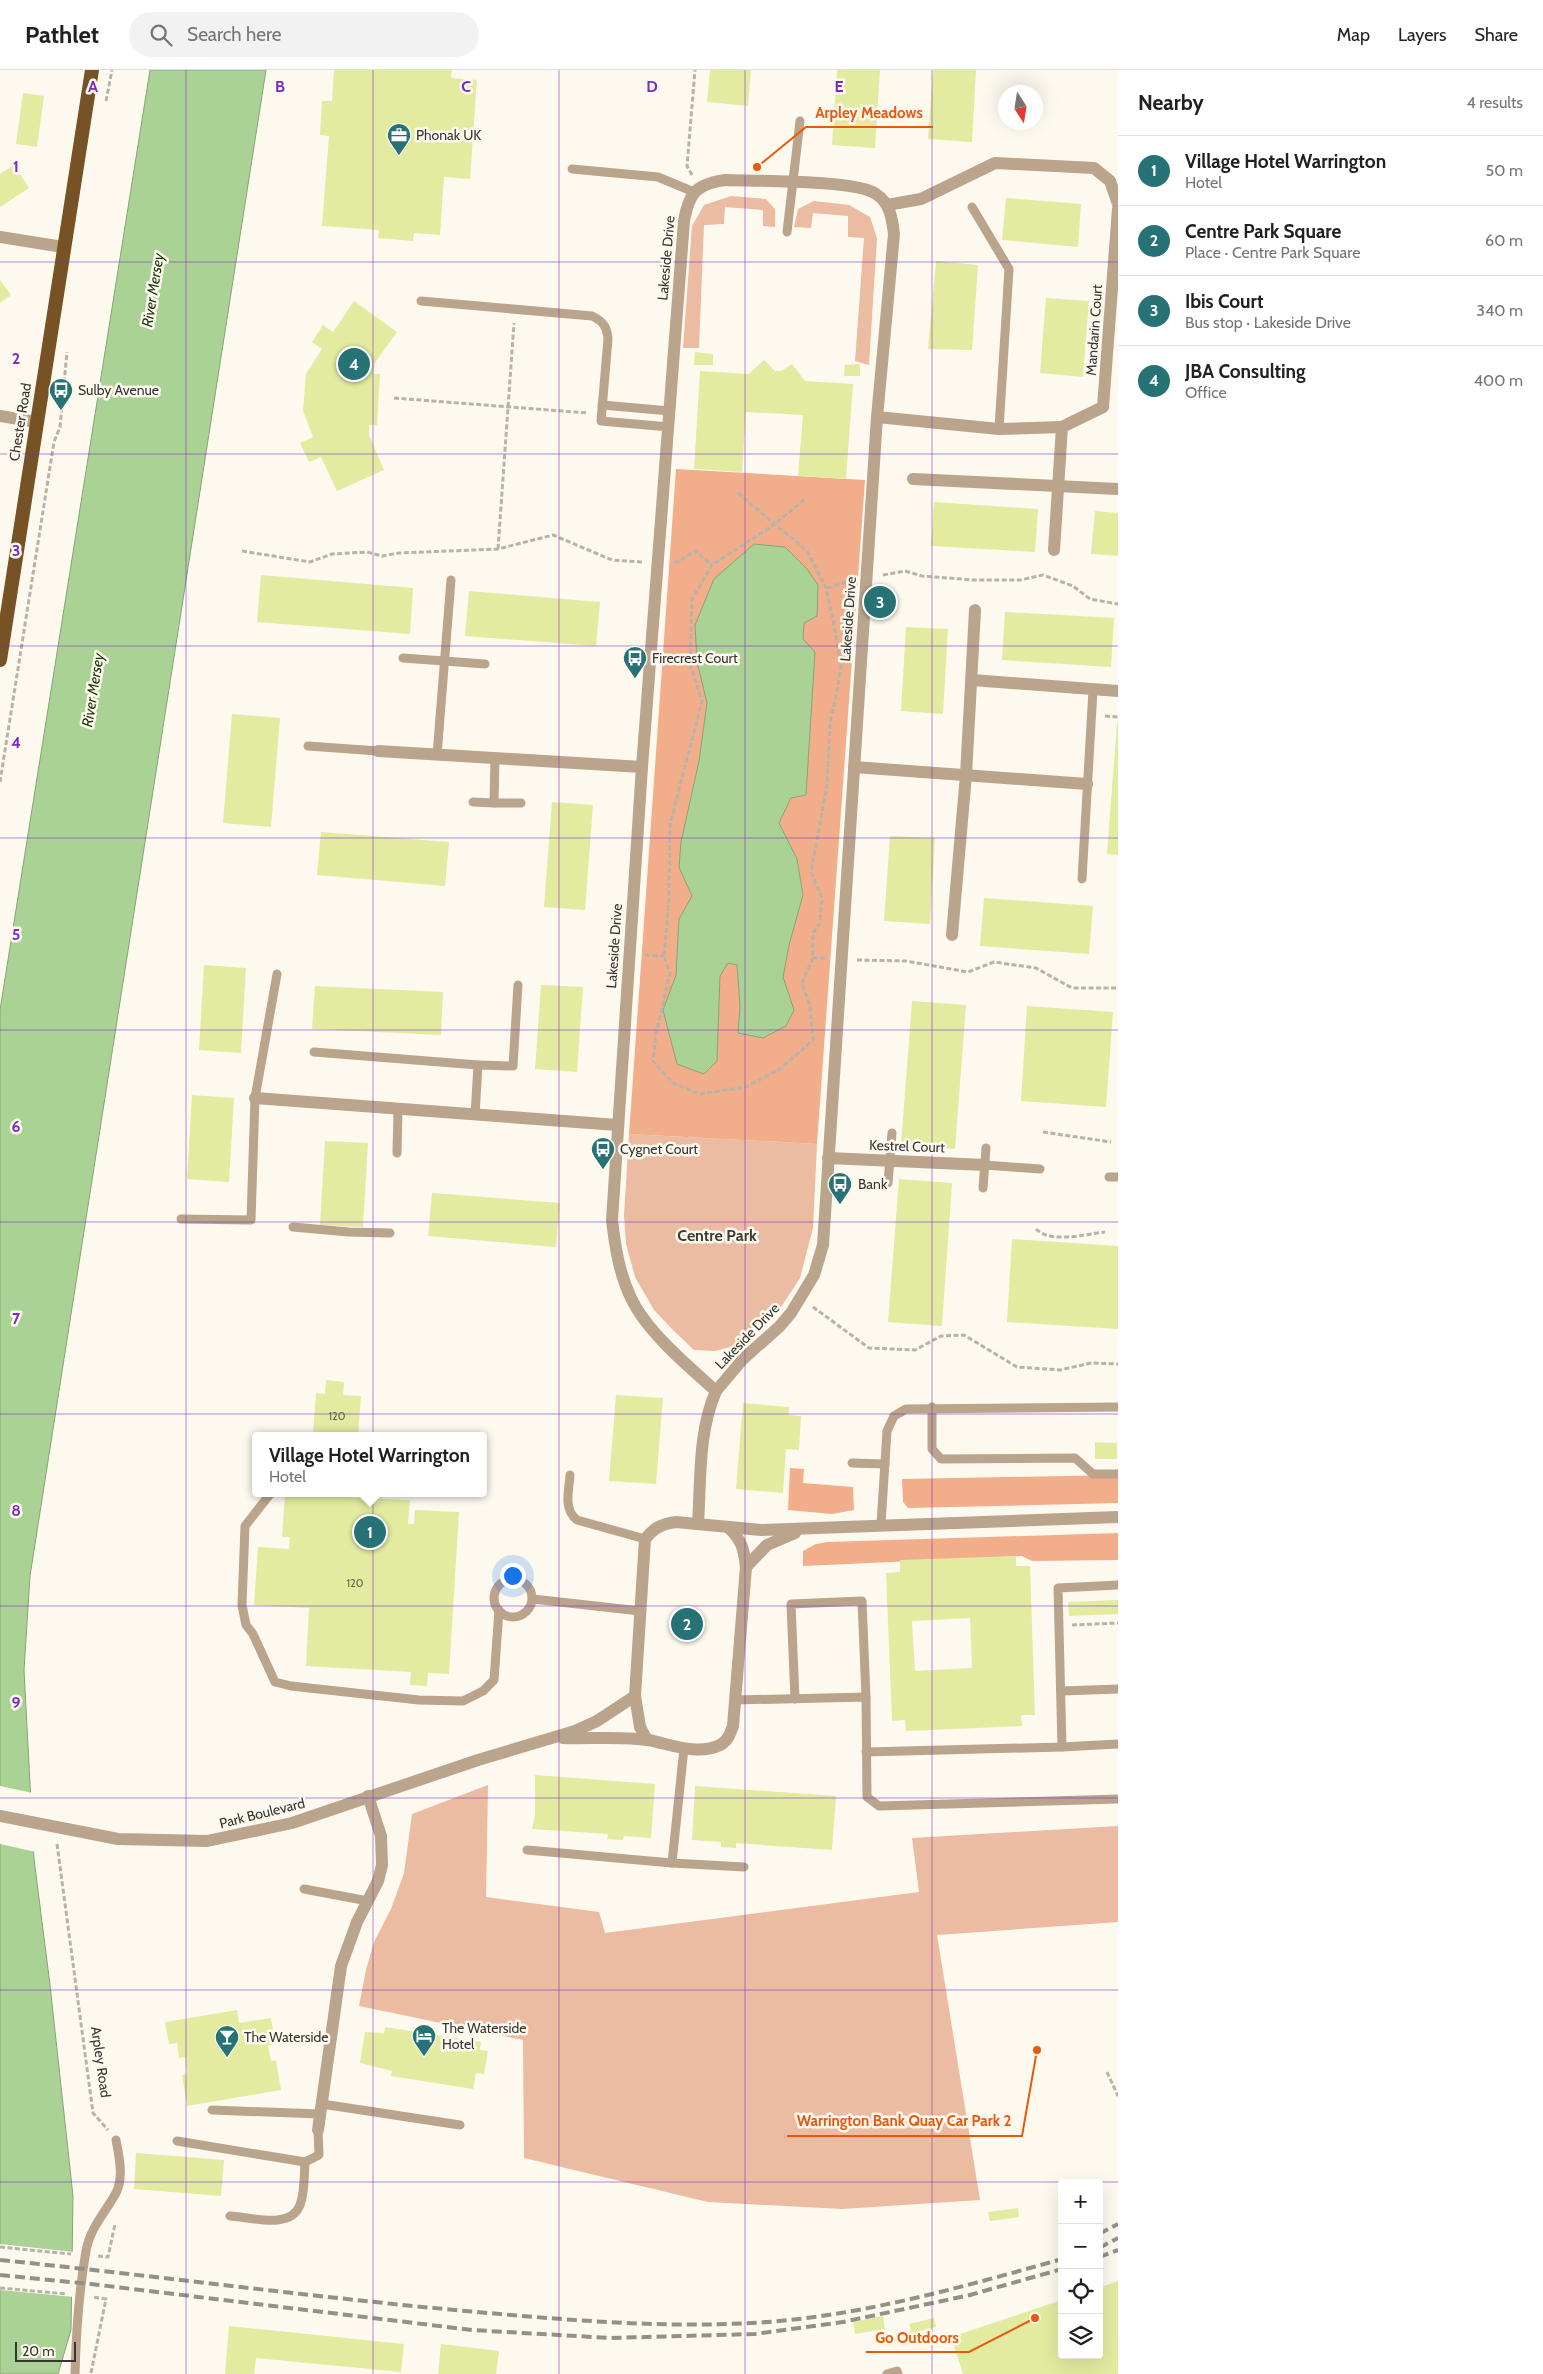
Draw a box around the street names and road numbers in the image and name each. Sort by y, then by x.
street label: Lakeside Drive [653,215,679,301]
street label: Mandarin Court [1082,284,1106,376]
street label: Chester Road [5,382,35,462]
street label: Lakeside Drive [836,576,860,662]
street label: Lakeside Drive [602,903,626,989]
street label: Kestrel Court [869,1136,945,1156]
street label: Lakeside Drive [711,1299,783,1373]
street label: Park Boulevard [217,1794,307,1832]
street label: Arpley Road [87,2025,115,2099]

